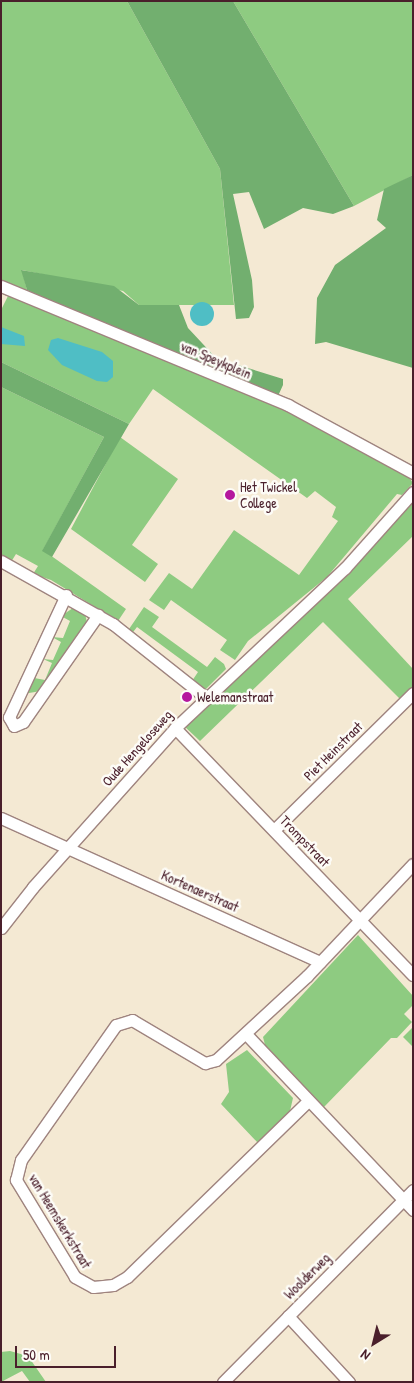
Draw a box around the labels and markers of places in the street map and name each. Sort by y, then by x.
place label: Het Twickel College [240,479,297,512]
marker: Het Twickel College [224,489,236,501]
place label: Welemanstraat [197,689,273,705]
marker: Welemanstraat [181,691,193,703]

